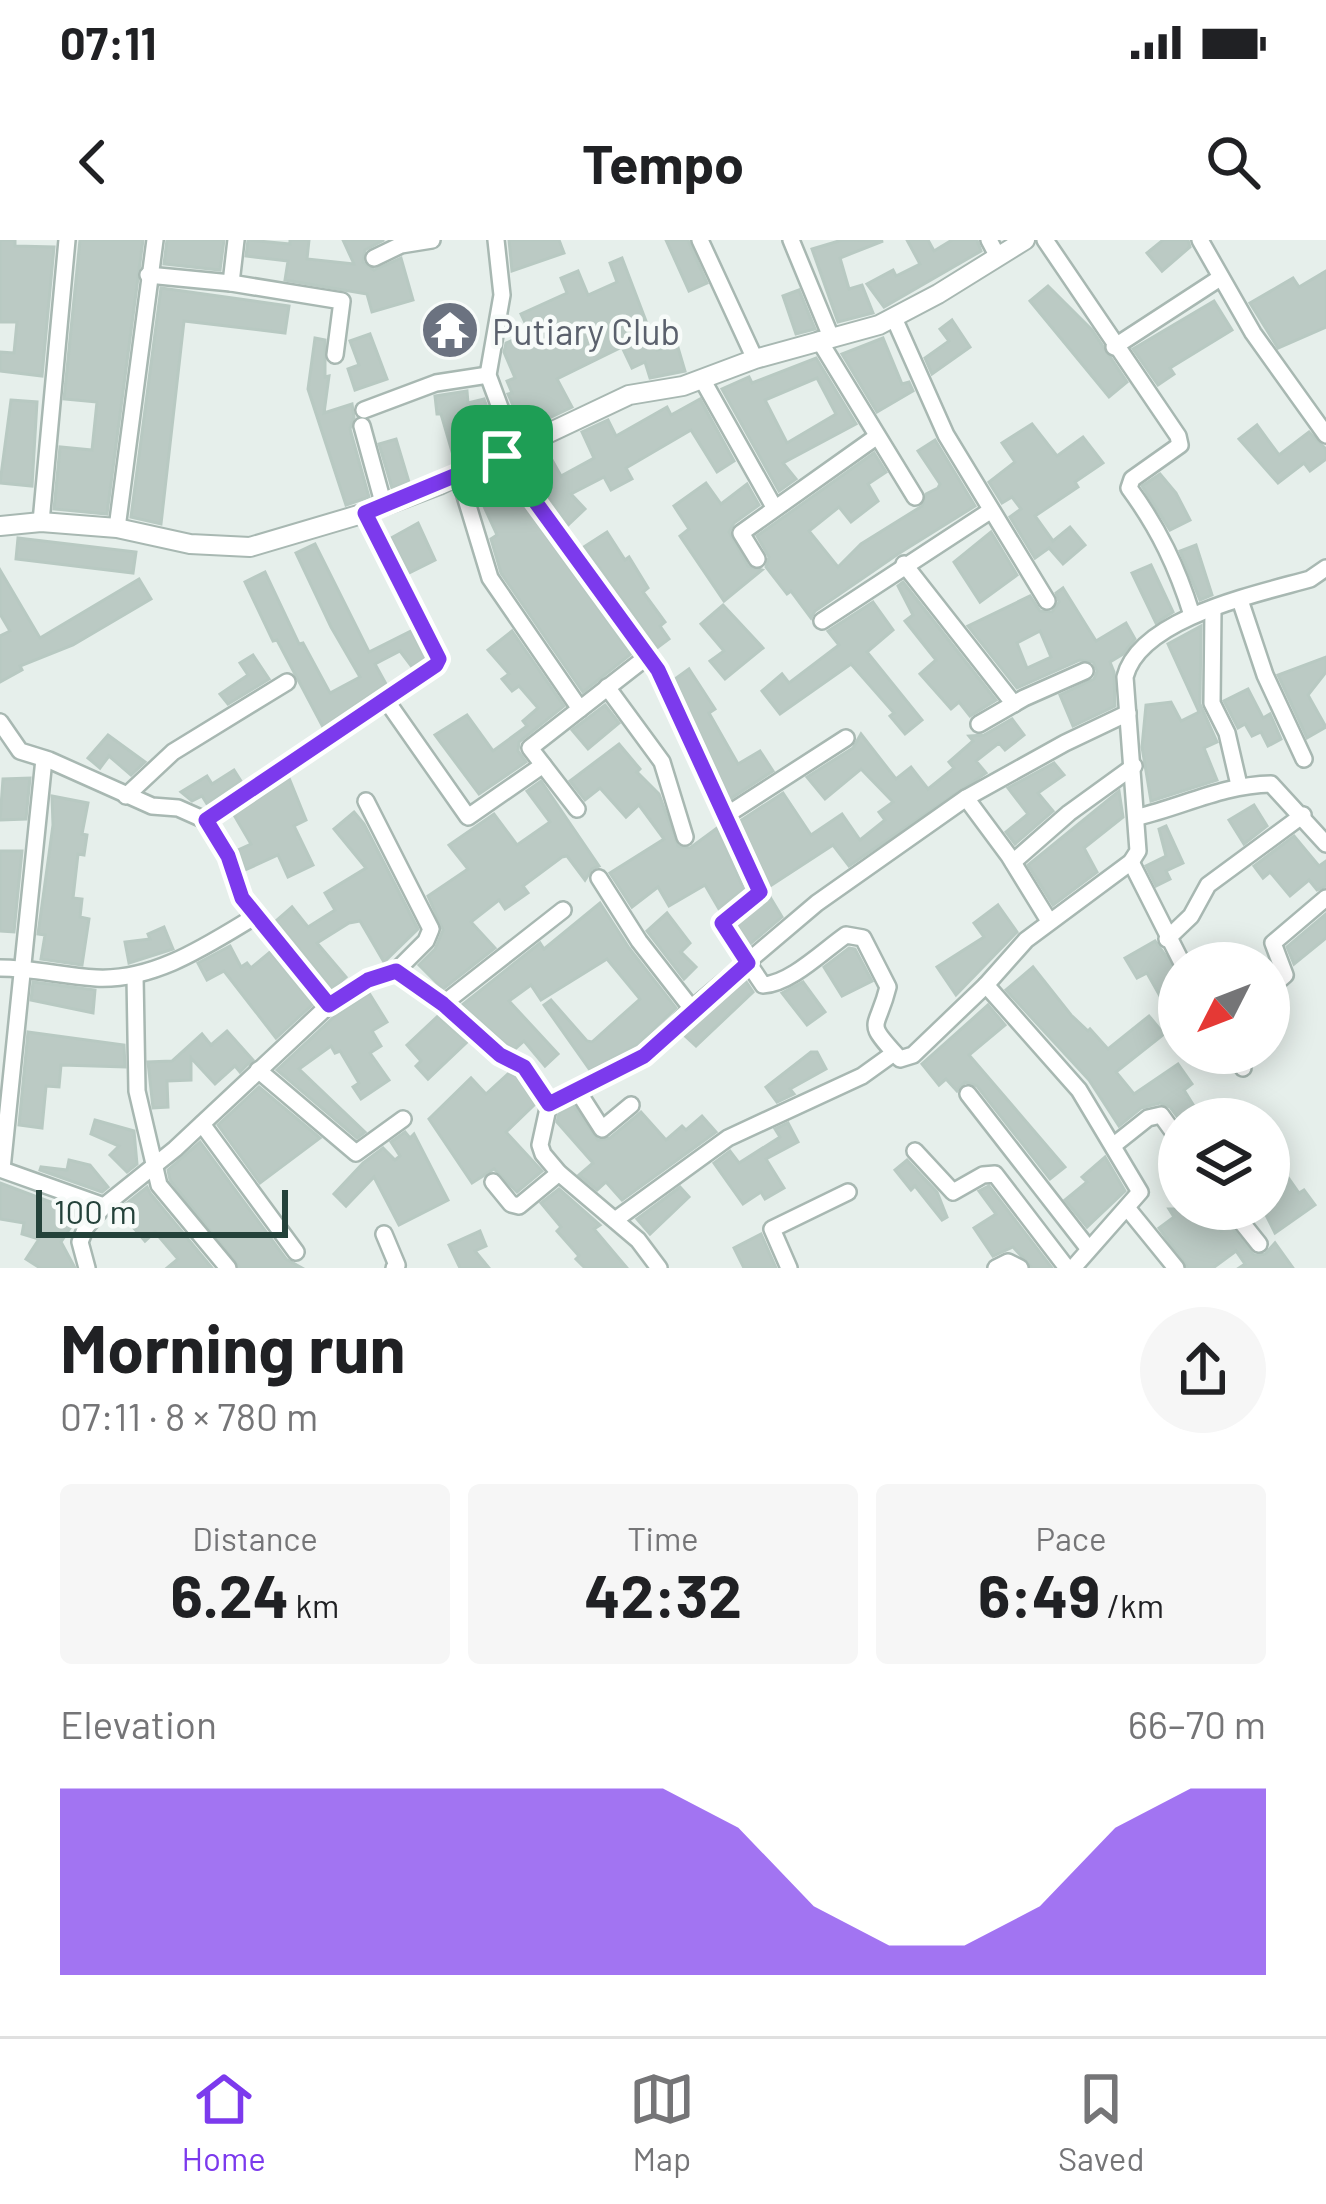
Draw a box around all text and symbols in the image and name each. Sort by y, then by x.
text: 07:11 [60,15,157,69]
icon: back [60,129,126,195]
icon: search [1200,129,1266,195]
text: Tempo [582,130,744,195]
temple icon: Putiary Club [419,299,481,361]
place label: Putiary Club [492,309,680,352]
pin [451,405,553,507]
icon: arrive [469,423,535,489]
north arrow [1158,942,1290,1074]
map controls [1158,942,1290,1230]
button: layers [1158,1098,1290,1230]
scale bar [36,1184,288,1237]
text: 100 m [54,1191,137,1231]
text: Morning run [60,1307,406,1386]
button: share [1140,1307,1266,1433]
text: 07:11 · 8 × 780 m [60,1392,318,1439]
text: Distance [192,1518,318,1558]
text: Time [627,1518,699,1558]
text: Pace [1036,1518,1106,1558]
text: 6.24 [171,1558,289,1630]
text: 42:32 [584,1558,742,1630]
text: 6:49 [978,1558,1100,1630]
text: km [289,1585,339,1625]
text: /km [1100,1585,1164,1625]
text: Elevation [60,1700,217,1747]
text: 66–70 m [1128,1700,1266,1747]
tab: Home [182,2066,266,2178]
tab: Map [629,2066,695,2178]
tab: Saved [1058,2066,1144,2178]

